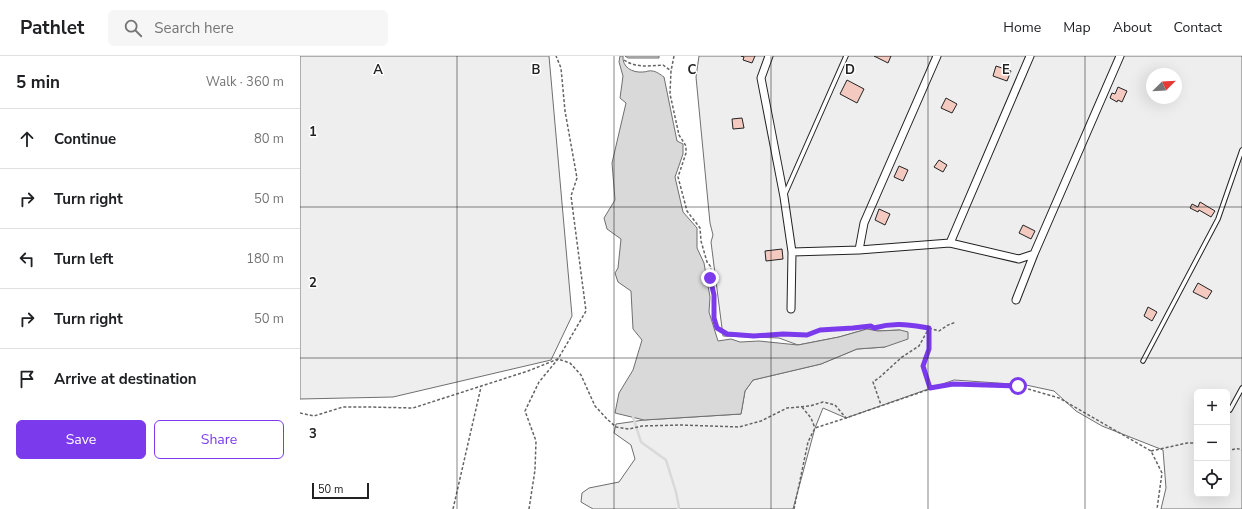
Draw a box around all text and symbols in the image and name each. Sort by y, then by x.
search box [108,10,388,46]
text: Pathlet [20,15,84,41]
icon: search [122,17,144,39]
text: Search here [154,18,234,38]
text: Home [1003,18,1041,37]
text: Map [1063,18,1091,37]
text: About [1113,18,1152,37]
text: Contact [1174,18,1222,37]
text: A [373,61,383,79]
text: B [532,61,541,79]
text: C [688,61,697,79]
text: D [845,61,855,79]
text: E [1002,61,1010,79]
north arrow [1146,68,1182,104]
text: 5 min [16,71,60,94]
text: Walk · 360 m [206,73,284,91]
text: 1 [309,123,317,141]
icon: ahead [16,128,38,150]
text: Continue [54,129,116,149]
text: 80 m [254,130,284,148]
icon: right [16,188,38,210]
text: Turn right [54,189,123,209]
text: 50 m [254,190,284,208]
icon: left [16,248,38,270]
text: Turn left [54,249,113,269]
text: 180 m [246,250,284,268]
route end [701,269,719,287]
text: 2 [309,274,317,292]
icon: right [16,308,38,330]
text: Turn right [54,309,123,329]
text: 50 m [254,310,284,328]
icon: arrive [16,368,38,390]
text: Arrive at destination [54,369,197,389]
route start [1009,377,1027,395]
map controls [1194,389,1230,497]
button: + [1194,389,1230,425]
button: Save [16,420,146,459]
button: Share [154,420,284,459]
text: 3 [309,425,317,443]
button: − [1194,425,1230,461]
button: locate [1194,461,1230,497]
scale bar [312,481,369,500]
text: 50 m [318,482,343,497]

